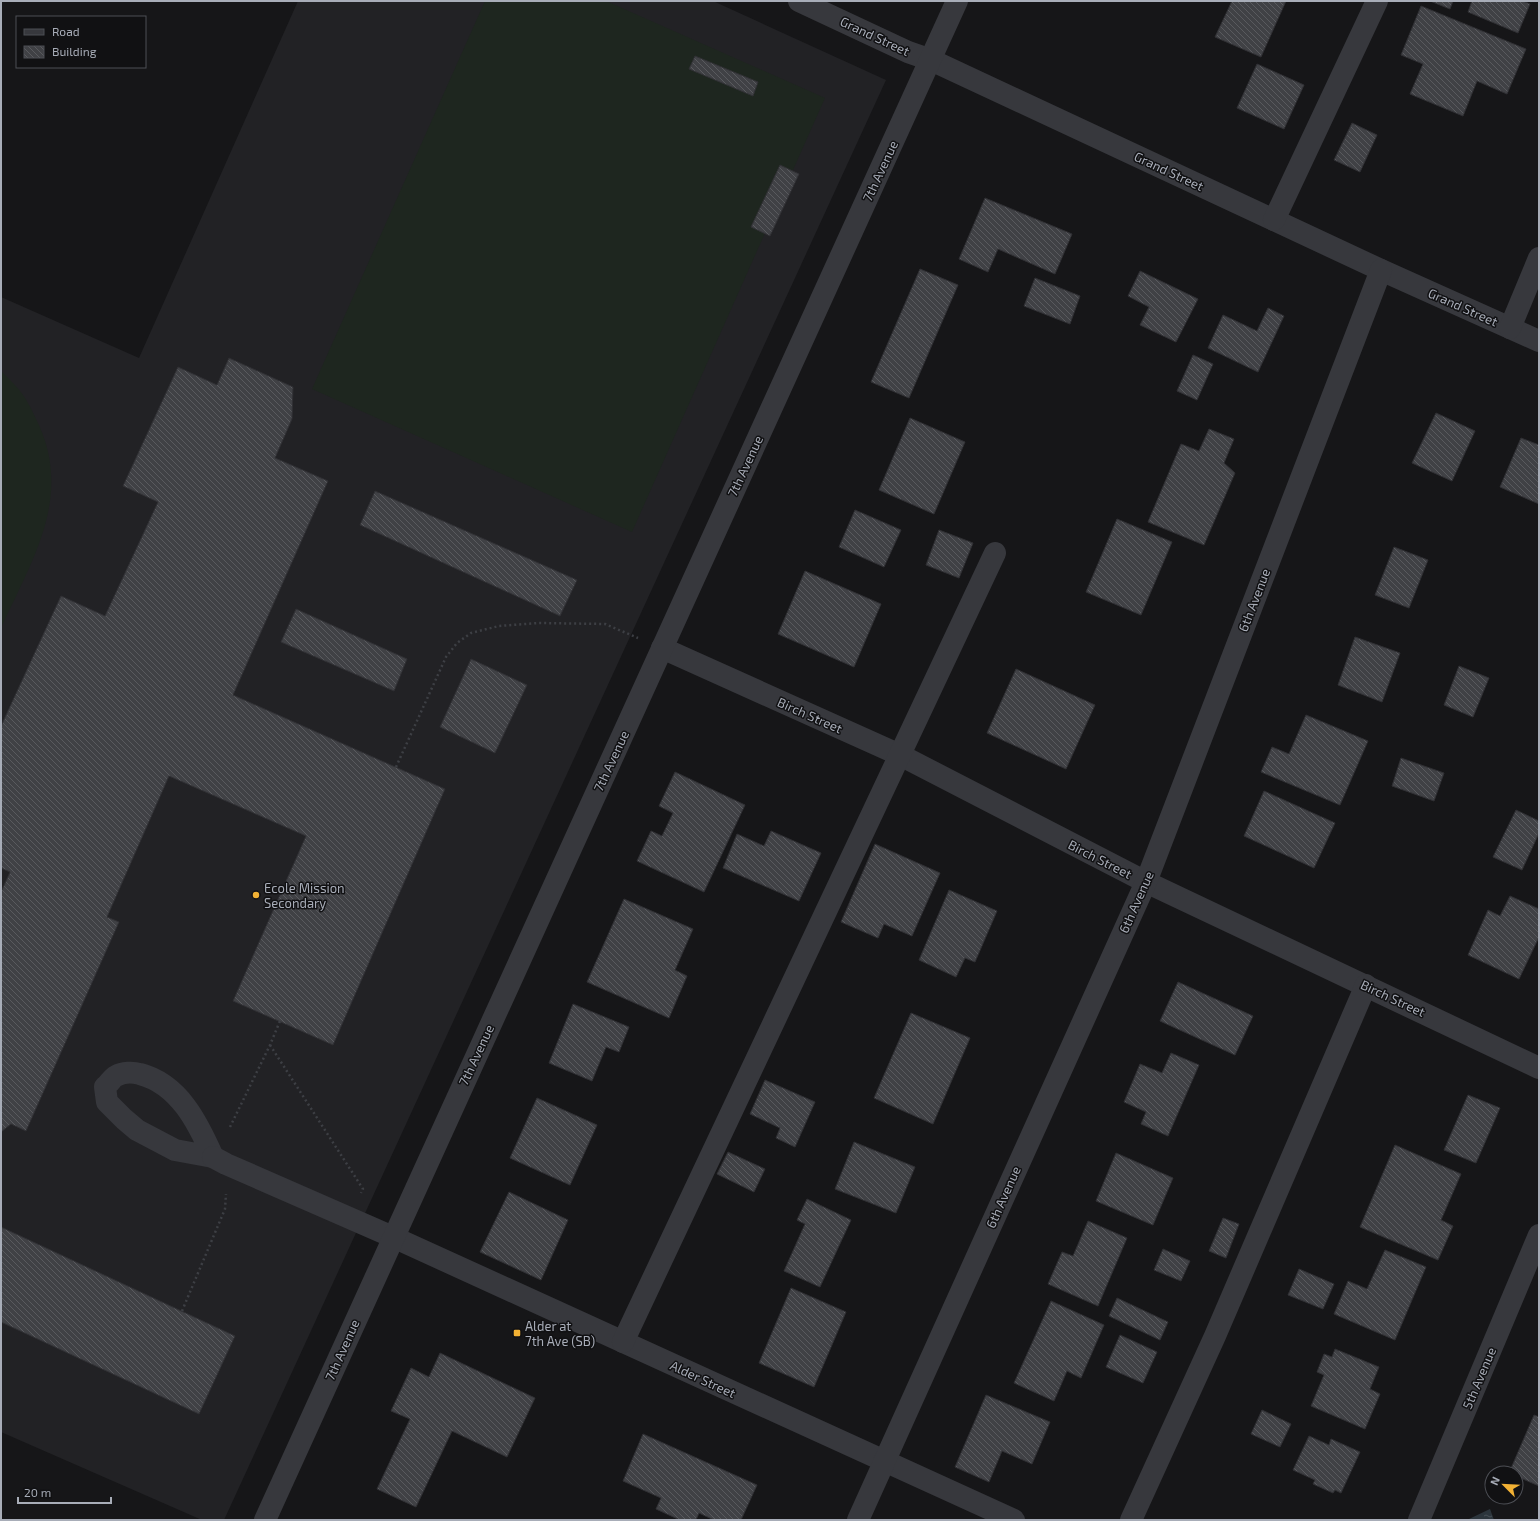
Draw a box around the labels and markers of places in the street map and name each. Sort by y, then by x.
place label: Ecole Mission Secondary [264,880,345,911]
marker: Ecole Mission Secondary [251,890,261,900]
place label: Alder at 7th Ave (SB) [525,1318,595,1349]
marker: Alder at 7th Ave (SB) [512,1328,522,1338]

